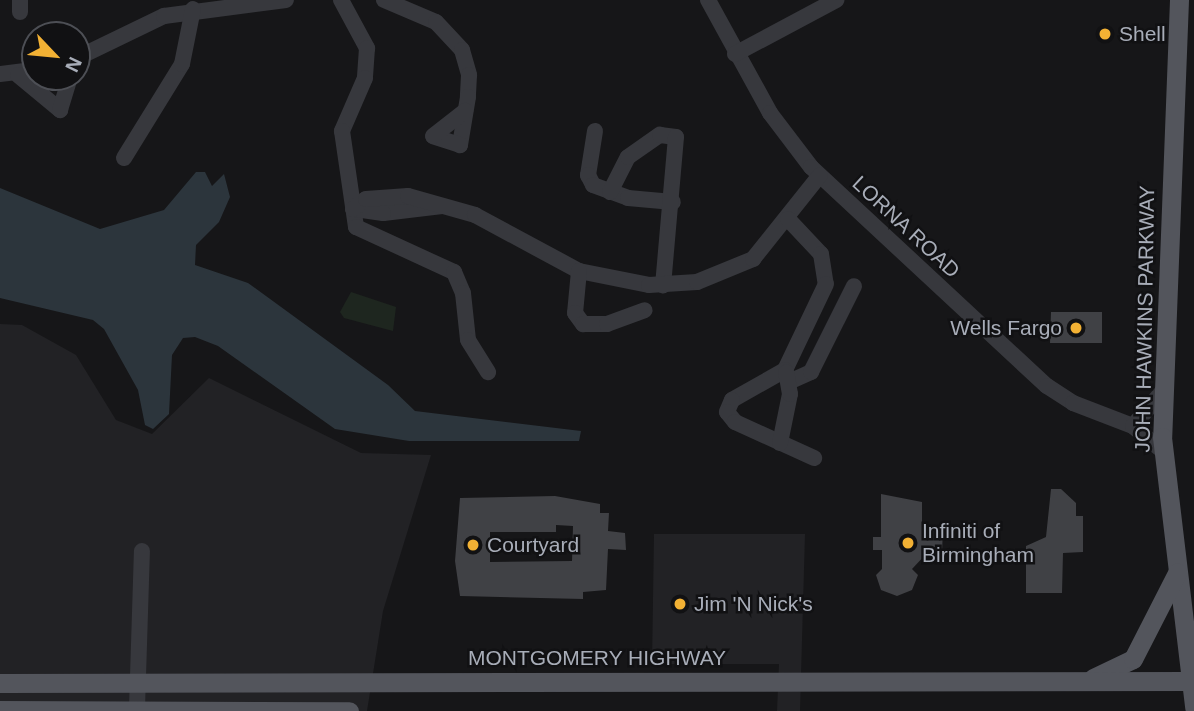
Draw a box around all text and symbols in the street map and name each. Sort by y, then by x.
north arrow [21,21,91,91]
place label: Shell [1119,21,1166,47]
marker: Shell [1097,26,1113,42]
text: N [61,54,86,75]
street label: LORNA ROAD [847,170,965,284]
street label: JOHN HAWKINS PARKWAY [1130,185,1160,453]
place label: Wells Fargo [950,315,1062,341]
marker: Wells Fargo [1068,320,1084,336]
place label: Infiniti of Birmingham [922,518,1034,568]
place label: Courtyard [487,532,579,558]
marker: Infiniti of Birmingham [900,535,916,551]
marker: Courtyard [465,537,481,553]
place label: Jim 'N Nick's [694,591,813,617]
marker: Jim 'N Nick's [672,596,688,612]
street label: MONTGOMERY HIGHWAY [468,645,726,671]

